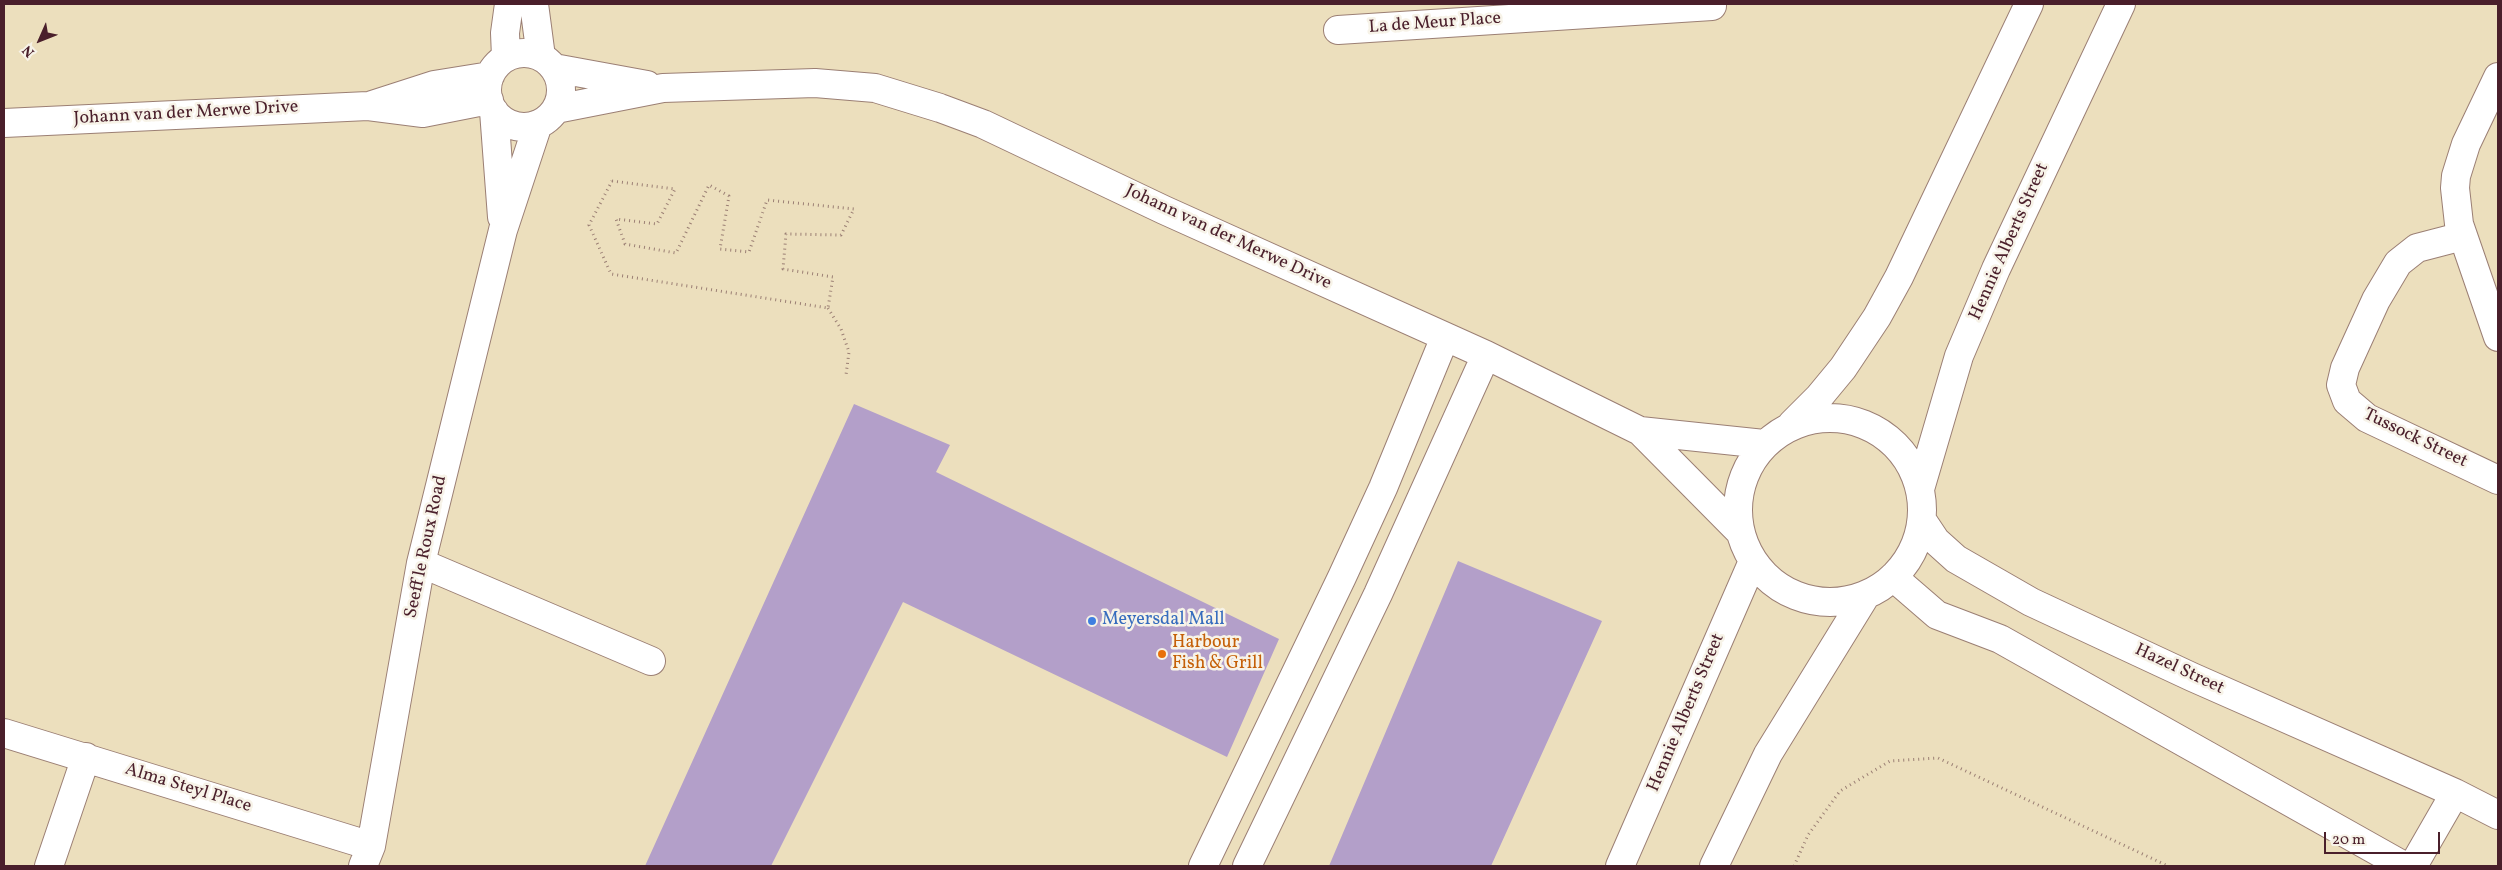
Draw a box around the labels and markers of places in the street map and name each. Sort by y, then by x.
place label: Meyersdal Mall [1102,610,1225,632]
marker: Meyersdal Mall [1086,615,1098,627]
place label: Harbour Fish & Grill [1172,633,1263,676]
marker: Harbour Fish & Grill [1156,648,1168,660]

